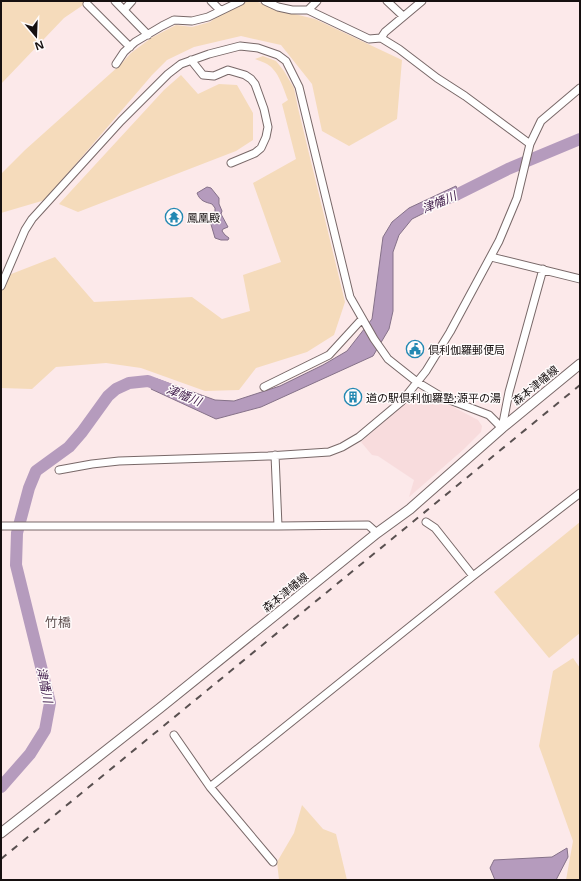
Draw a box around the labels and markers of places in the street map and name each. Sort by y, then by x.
temple icon: 鳳凰殿 [164,207,184,227]
place label: 鳳凰殿 [187,210,220,225]
public building icon: 倶利伽羅郵便局 [405,339,425,359]
place label: 倶利伽羅郵便局 [428,342,505,357]
building icon: 道の駅倶利伽羅塾;源平の湯 [343,387,363,407]
place label: 道の駅倶利伽羅塾;源平の湯 [366,390,501,405]

